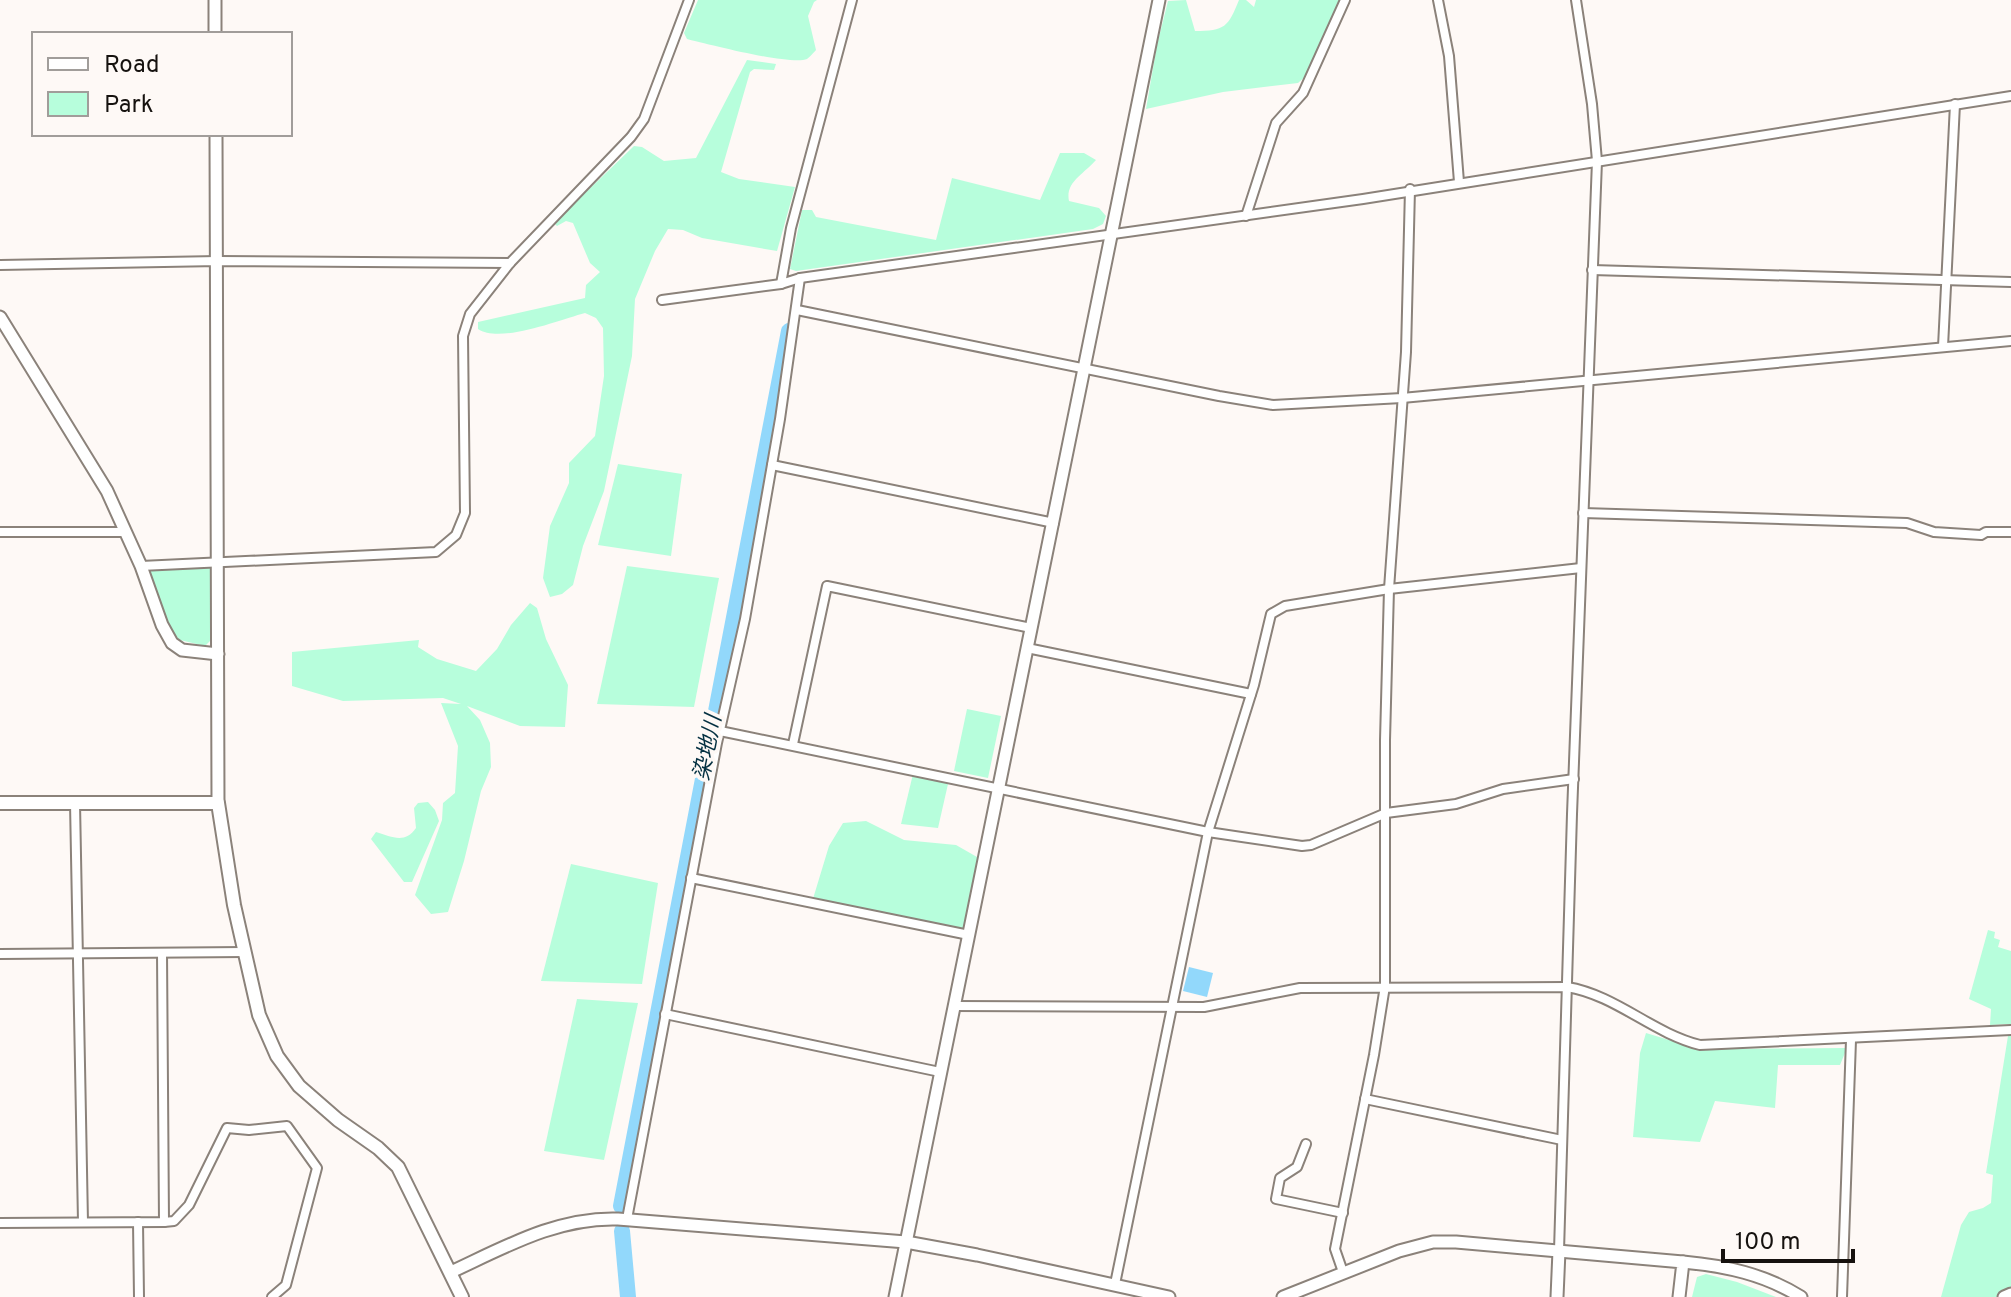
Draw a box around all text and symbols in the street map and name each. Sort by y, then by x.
legend [32,32,292,136]
text: Road [104,51,160,81]
text: Park [104,91,154,121]
water label: 染地川 [689,711,729,783]
scale bar [1723,1213,1853,1263]
text: 100 m [1735,1228,1801,1258]

